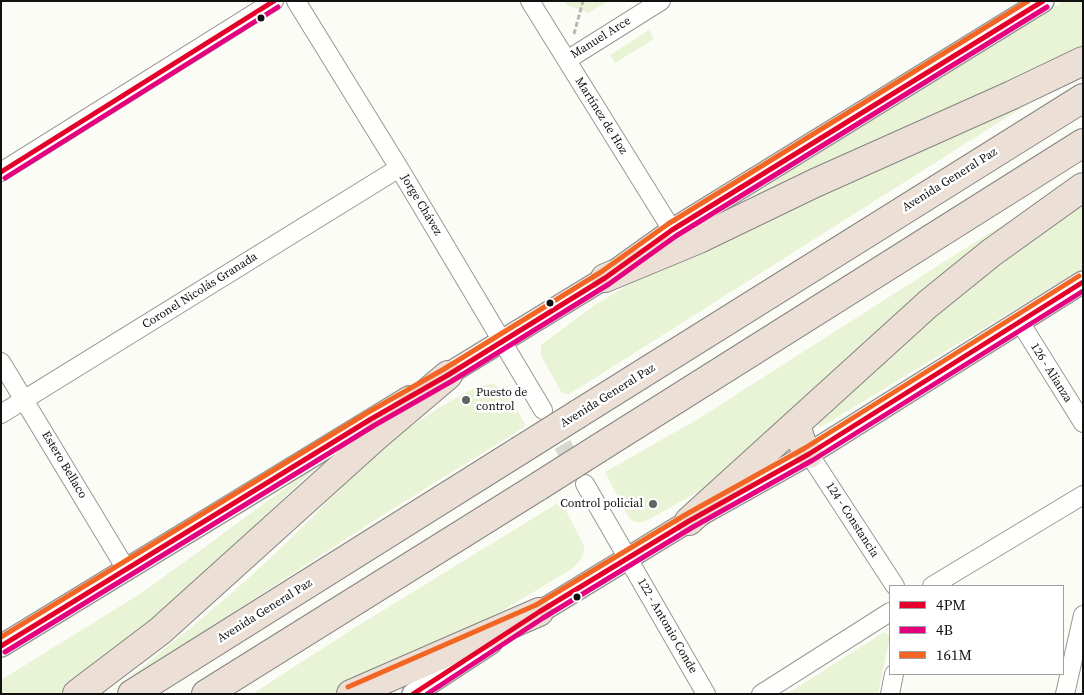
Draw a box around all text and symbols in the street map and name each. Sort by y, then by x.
unlabelled marker [256,13,266,23]
street label: Manuel Arce [568,14,634,62]
street label: Martínez de Hoz [572,75,630,157]
street label: Avenida General Paz [900,145,1000,215]
street label: Jorge Chávez [397,172,445,238]
street label: Coronel Nicolás Granada [140,250,260,332]
unlabelled marker [545,298,555,308]
street label: 126 - Alianza [1027,341,1075,405]
street label: Avenida General Paz [558,361,658,431]
place label: Puesto de control [476,386,527,414]
marker: Puesto de control [460,394,472,406]
street label: Estero Bellaco [38,429,90,501]
street label: 124 - Constancia [822,480,882,560]
place label: Control policial [560,497,643,511]
marker: Control policial [647,498,659,510]
street label: Avenida General Paz [215,576,315,646]
street label: 122 - Antonio Conde [634,576,700,676]
legend [889,585,1064,675]
unlabelled marker [572,592,582,602]
text: 4PM [936,594,966,615]
text: 4B [936,619,953,640]
text: 161M [936,644,972,665]

